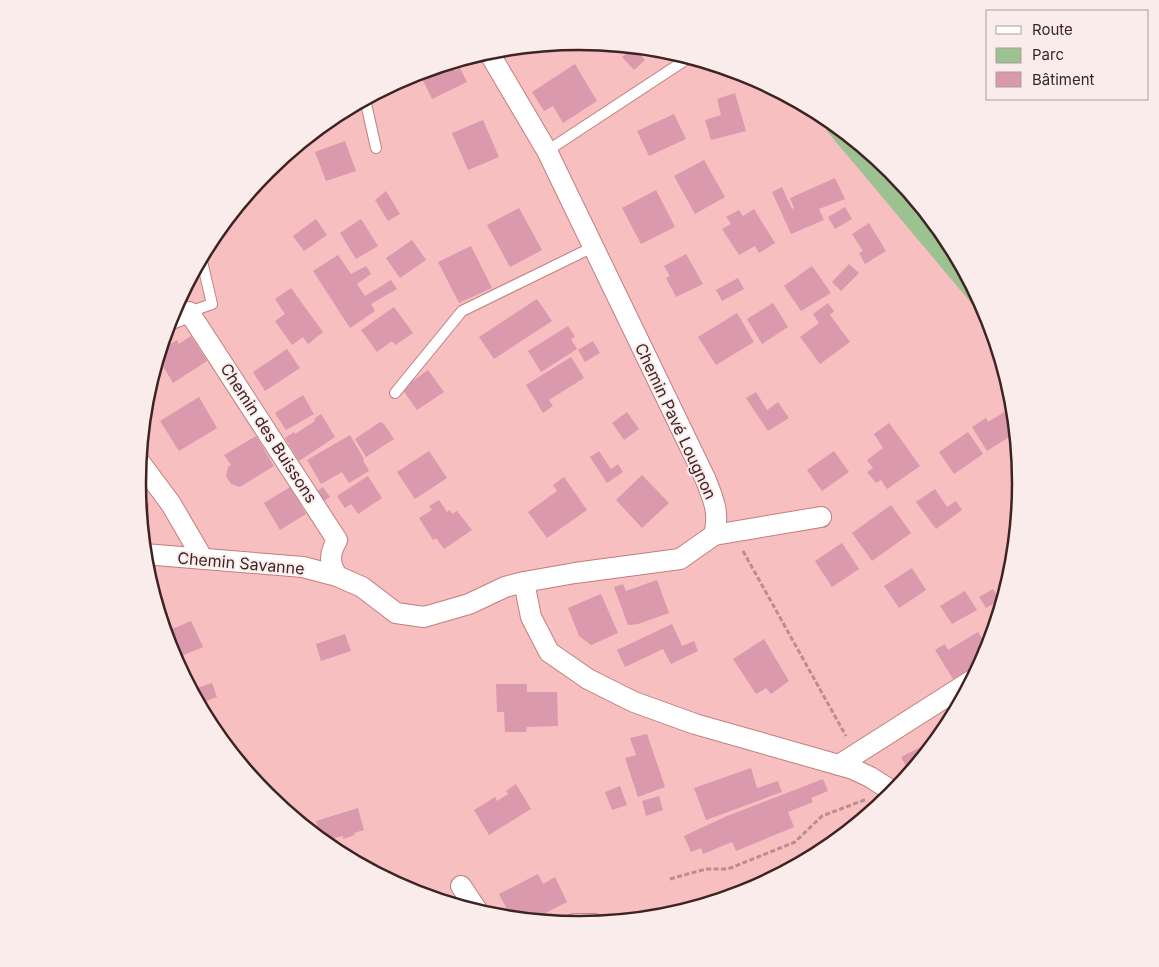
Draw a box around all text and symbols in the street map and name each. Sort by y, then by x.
legend [986,10,1149,100]
text: Route [1032,20,1073,39]
text: Parc [1032,45,1064,64]
text: Bâtiment [1032,70,1095,89]
street label: Chemin Pavé Lougnon [631,340,721,502]
street label: Chemin des Buissons [216,359,322,507]
street label: Chemin Savanne [177,547,305,579]

